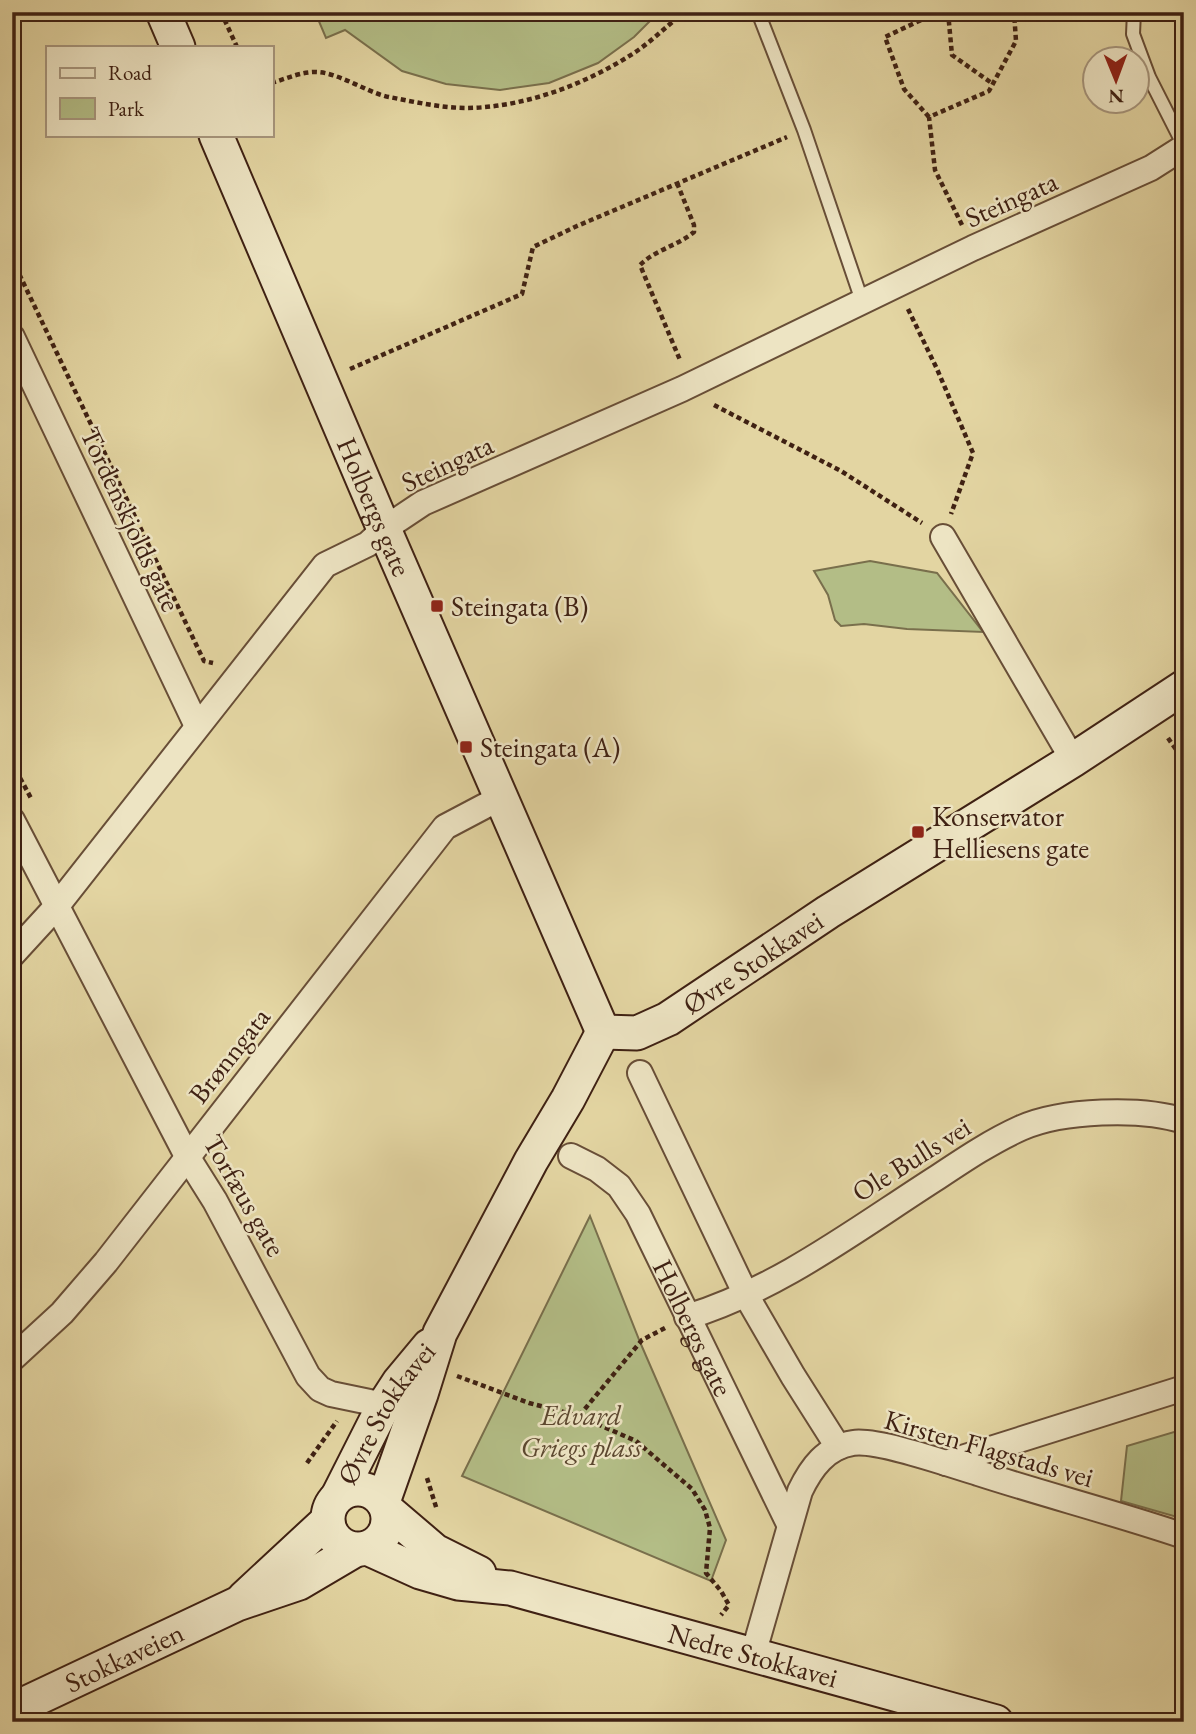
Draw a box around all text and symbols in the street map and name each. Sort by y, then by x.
legend [46,46,273,136]
north arrow [1080,46,1150,116]
text: Road [108,59,152,86]
text: N [1108,84,1124,109]
text: Park [108,95,145,122]
street label: Steingata [959,162,1064,235]
street label: Tordenskjolds gate [73,421,189,617]
street label: Steingata [395,426,500,500]
street label: Holbergs gate [329,432,420,582]
place label: Steingata (B) [451,588,588,624]
marker: Steingata (B) [429,598,445,614]
place label: Steingata (A) [480,729,620,765]
marker: Steingata (A) [458,739,474,755]
place label: Konservator Helliesens gate [932,798,1089,866]
marker: Konservator Helliesens gate [910,824,926,840]
street label: Øvre Stokkavei [676,902,830,1022]
street label: Brønngata [180,999,278,1110]
street label: Ole Bulls vei [845,1108,977,1210]
street label: Torfæus gate [196,1127,294,1263]
street label: Holbergs gate [645,1253,742,1402]
street label: Øvre Stokkavei [329,1334,443,1490]
park label: Edvard Griegs plass [521,1397,642,1465]
street label: Kirsten Flagstads vei [880,1401,1098,1495]
street label: Stokkaveien [59,1614,190,1701]
street label: Nedre Stokkavei [664,1614,842,1696]

